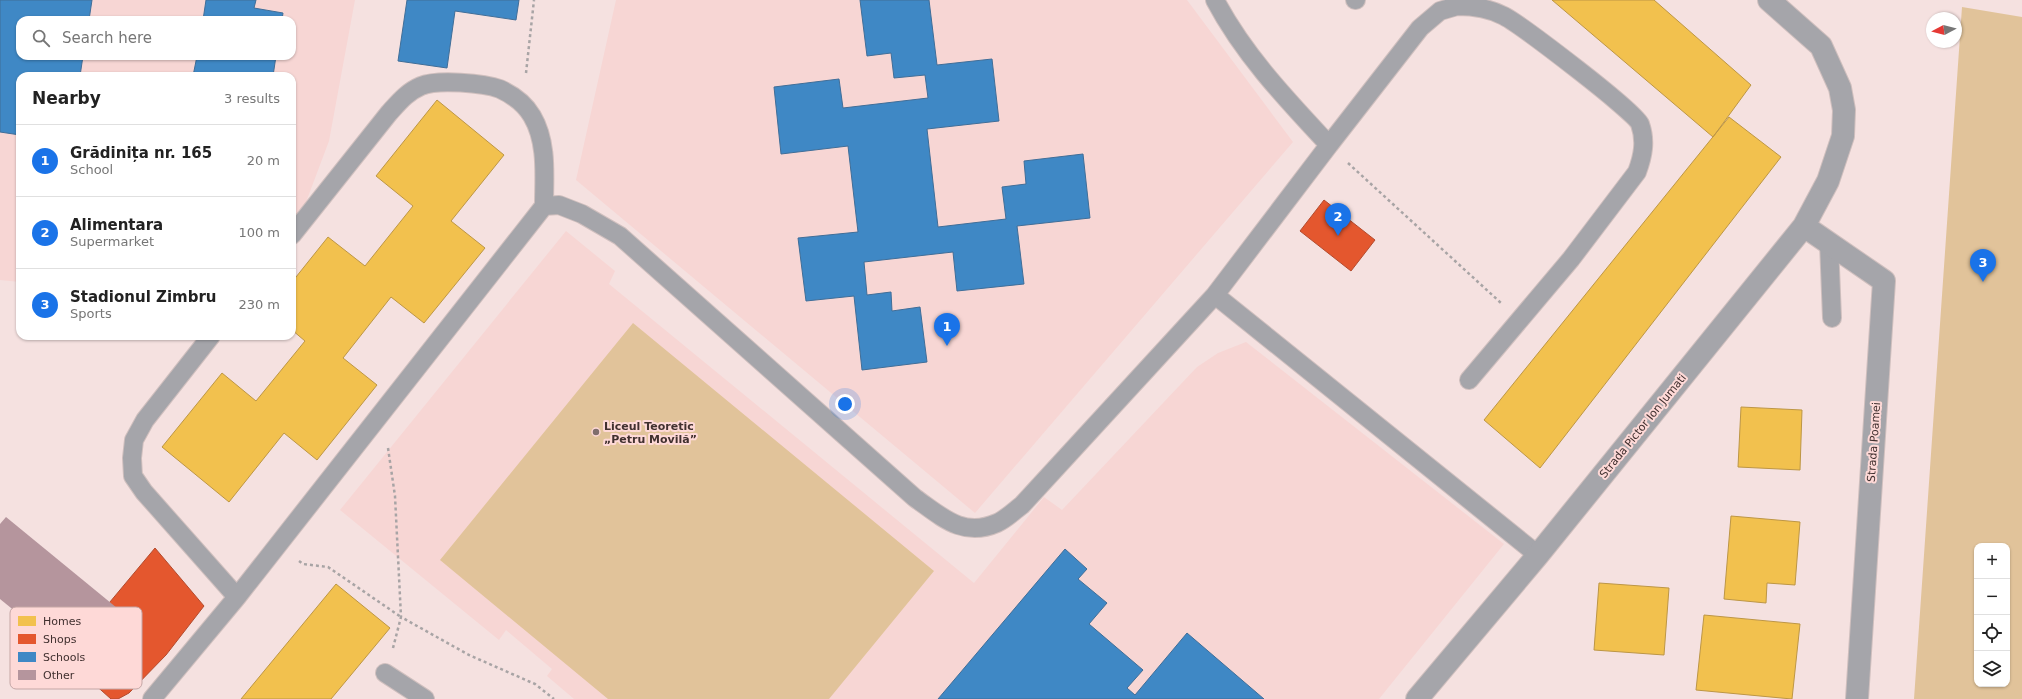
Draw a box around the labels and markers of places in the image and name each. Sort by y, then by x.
pin: 2 [1325,203,1351,236]
pin: 3 [1970,249,1996,282]
pin: 1 [934,313,960,346]
place label: Liceul Teoretic „Petru Movilă” [604,420,697,446]
marker: Liceul Teoretic „Petru Movilă” [591,427,601,437]

